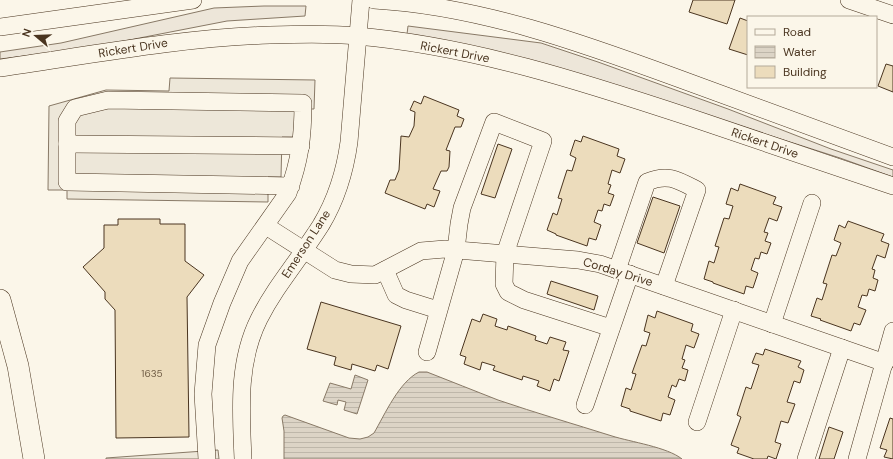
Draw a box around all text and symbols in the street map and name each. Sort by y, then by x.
north arrow [16,16,56,56]
legend [747,16,877,88]
text: Road [783,24,811,40]
text: N [19,27,34,39]
street label: Rickert Drive [97,35,169,61]
street label: Rickert Drive [419,37,491,67]
text: Water [783,44,817,60]
text: Building [783,64,827,80]
street label: Rickert Drive [729,124,801,162]
street label: Emerson Lane [278,207,334,281]
street label: Corday Drive [581,254,655,290]
house number: 1635 [141,367,163,380]

